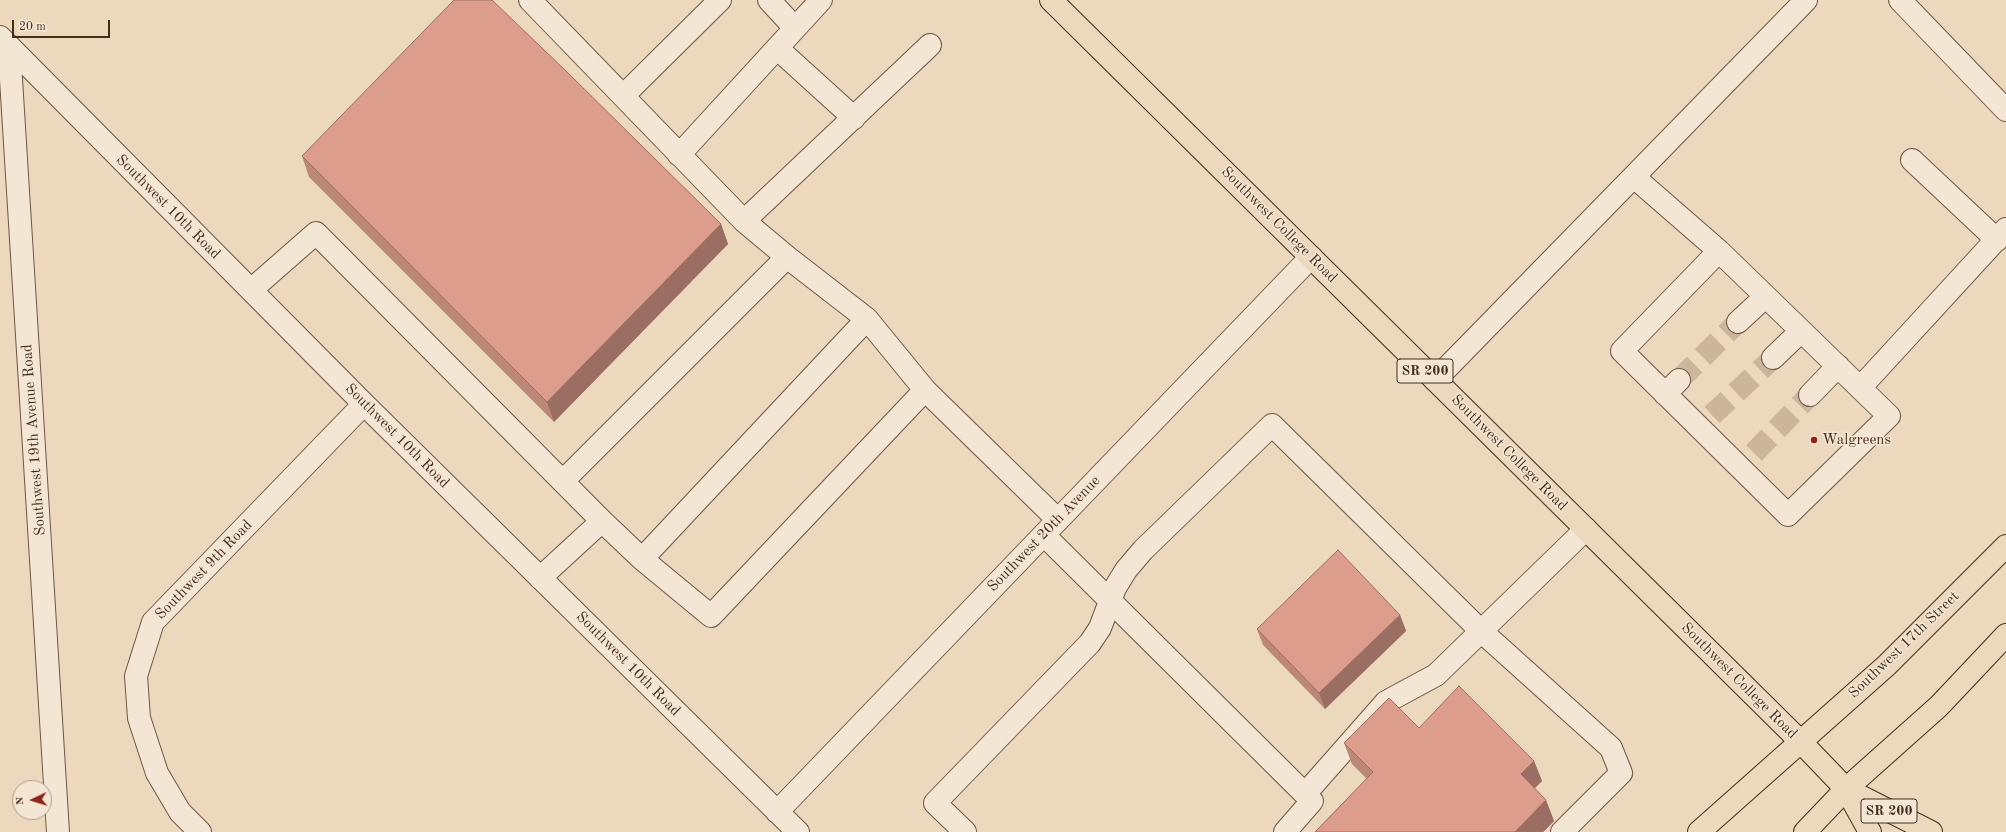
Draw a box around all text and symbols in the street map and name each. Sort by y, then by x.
scale bar [14,12,112,38]
text: 20 m [19,21,46,33]
street label: Southwest 10th Road [112,151,224,263]
street label: Southwest College Road [1217,163,1341,287]
street label: Southwest 19th Avenue Road [18,344,50,536]
road number: SR 200 [1397,359,1453,383]
street label: Southwest 10th Road [341,380,453,492]
street label: Southwest College Road [1447,391,1571,515]
place label: Walgreens [1822,431,1891,449]
marker: Walgreens [1809,435,1819,445]
street label: Southwest 20th Avenue [984,472,1104,596]
street label: Southwest 9th Road [152,516,256,624]
street label: Southwest 17th Street [1845,588,1963,702]
street label: Southwest 10th Road [572,608,684,720]
street label: Southwest College Road [1677,619,1801,743]
north arrow [12,780,52,820]
text: N [15,796,26,805]
road number: SR 200 [1861,799,1917,823]

